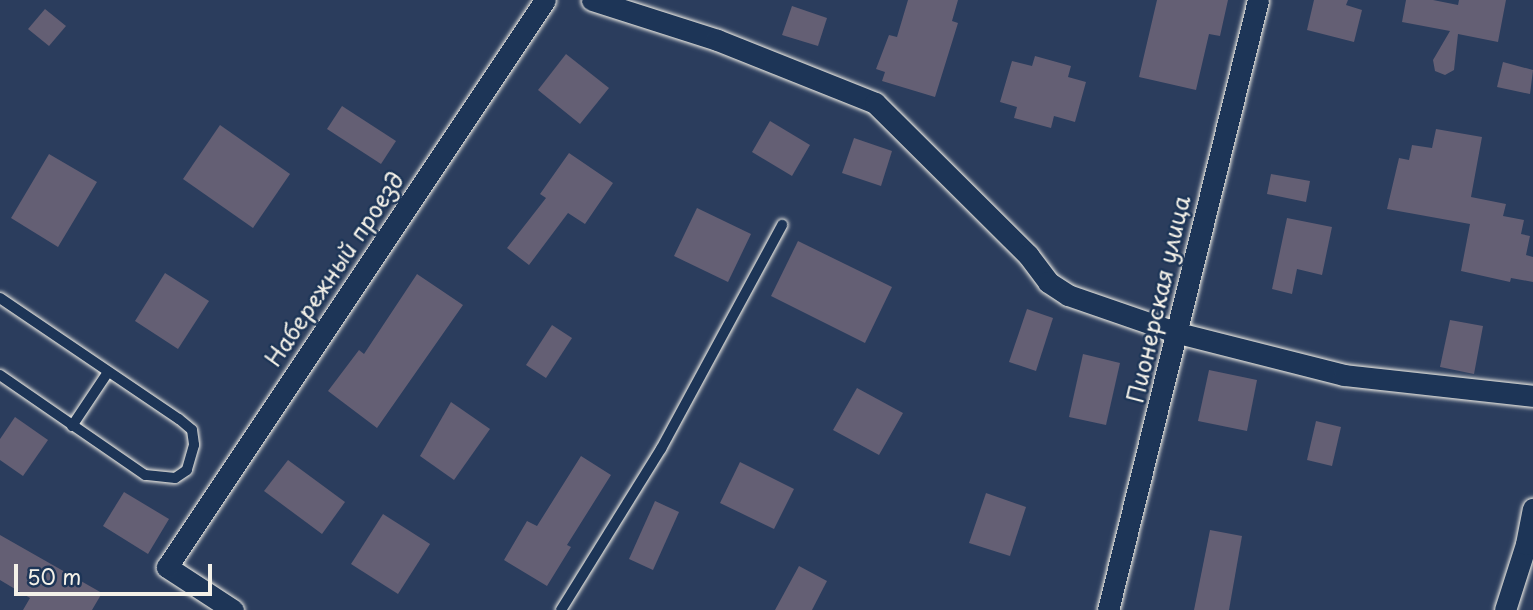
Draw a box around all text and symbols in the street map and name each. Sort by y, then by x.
street label: Набережный проезд [259,167,409,371]
street label: Пионерская улица [1121,192,1195,406]
scale bar [18,550,215,594]
text: 50 m [27,560,81,592]

